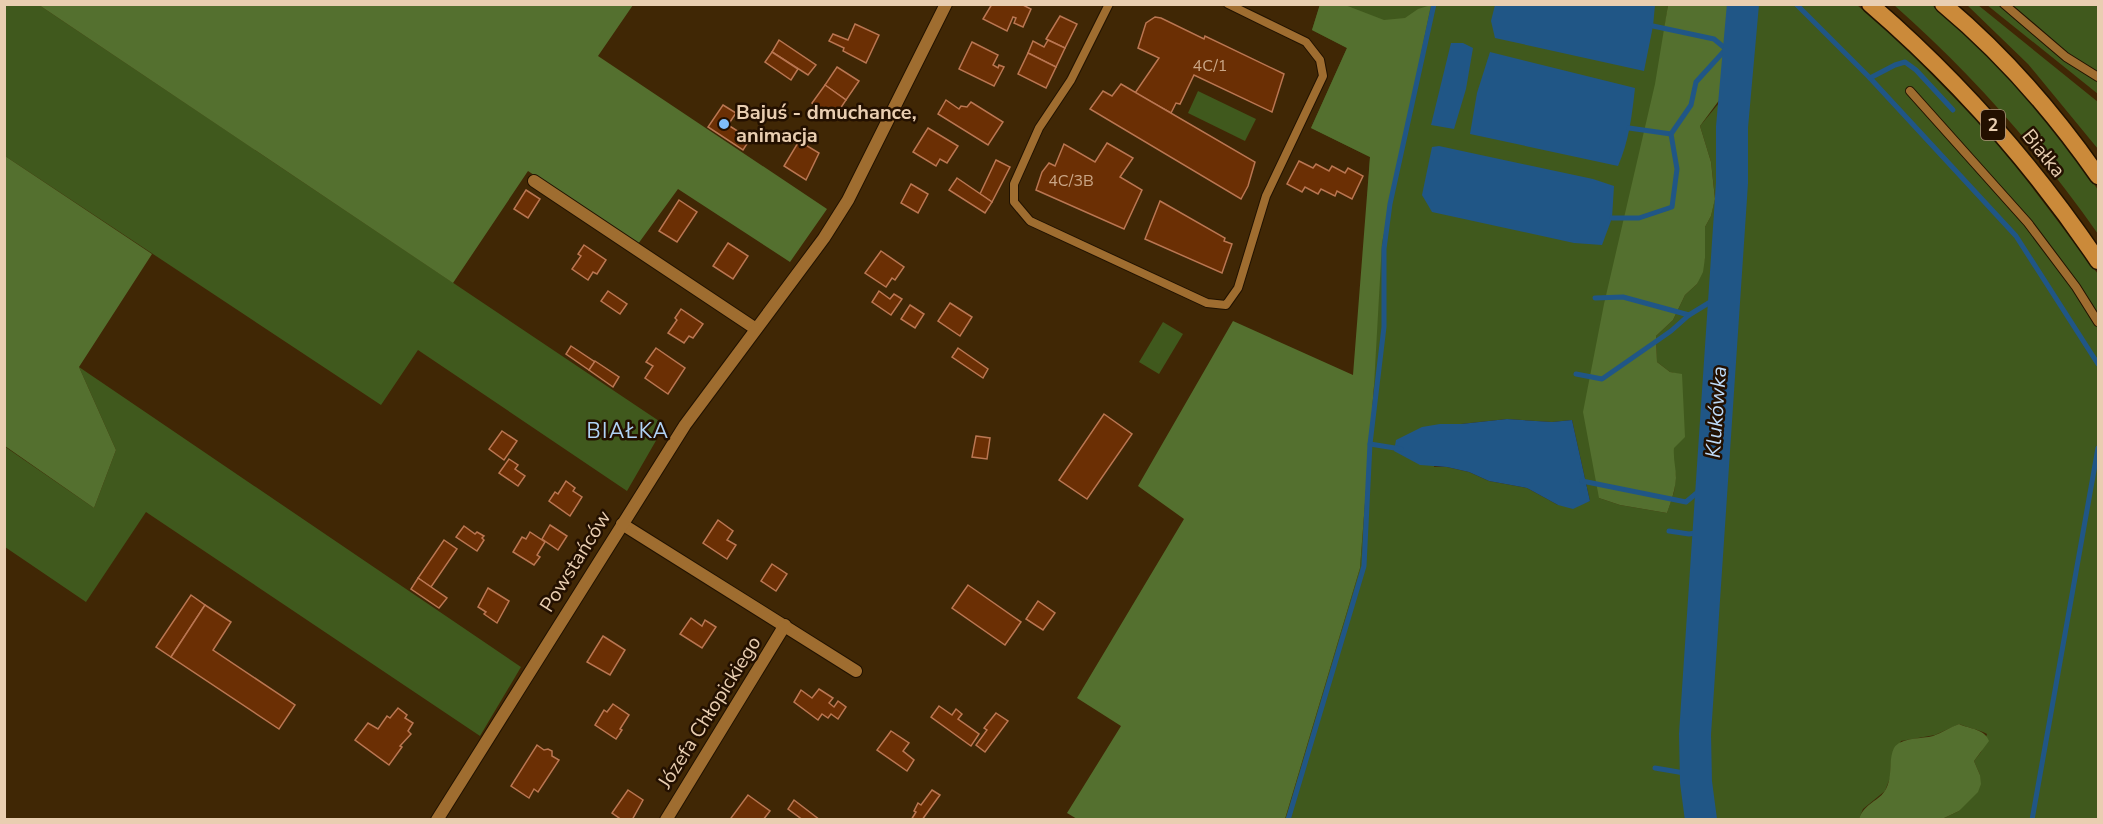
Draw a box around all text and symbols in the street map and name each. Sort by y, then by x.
house number: 4C/1 [1193,55,1227,77]
place label: Bajuś - dmuchance, animacja [736,99,917,149]
road number: 2 [1981,110,2005,140]
marker: Bajuś - dmuchance, animacja [717,117,731,131]
street label: Białka [2016,123,2071,183]
house number: 4C/3B [1048,170,1094,192]
water label: Klukówka [1699,365,1733,459]
district label: BIAŁKA [586,417,670,445]
street label: Powstańców [533,505,617,617]
street label: Józefa Chłopickiego [651,631,767,794]

